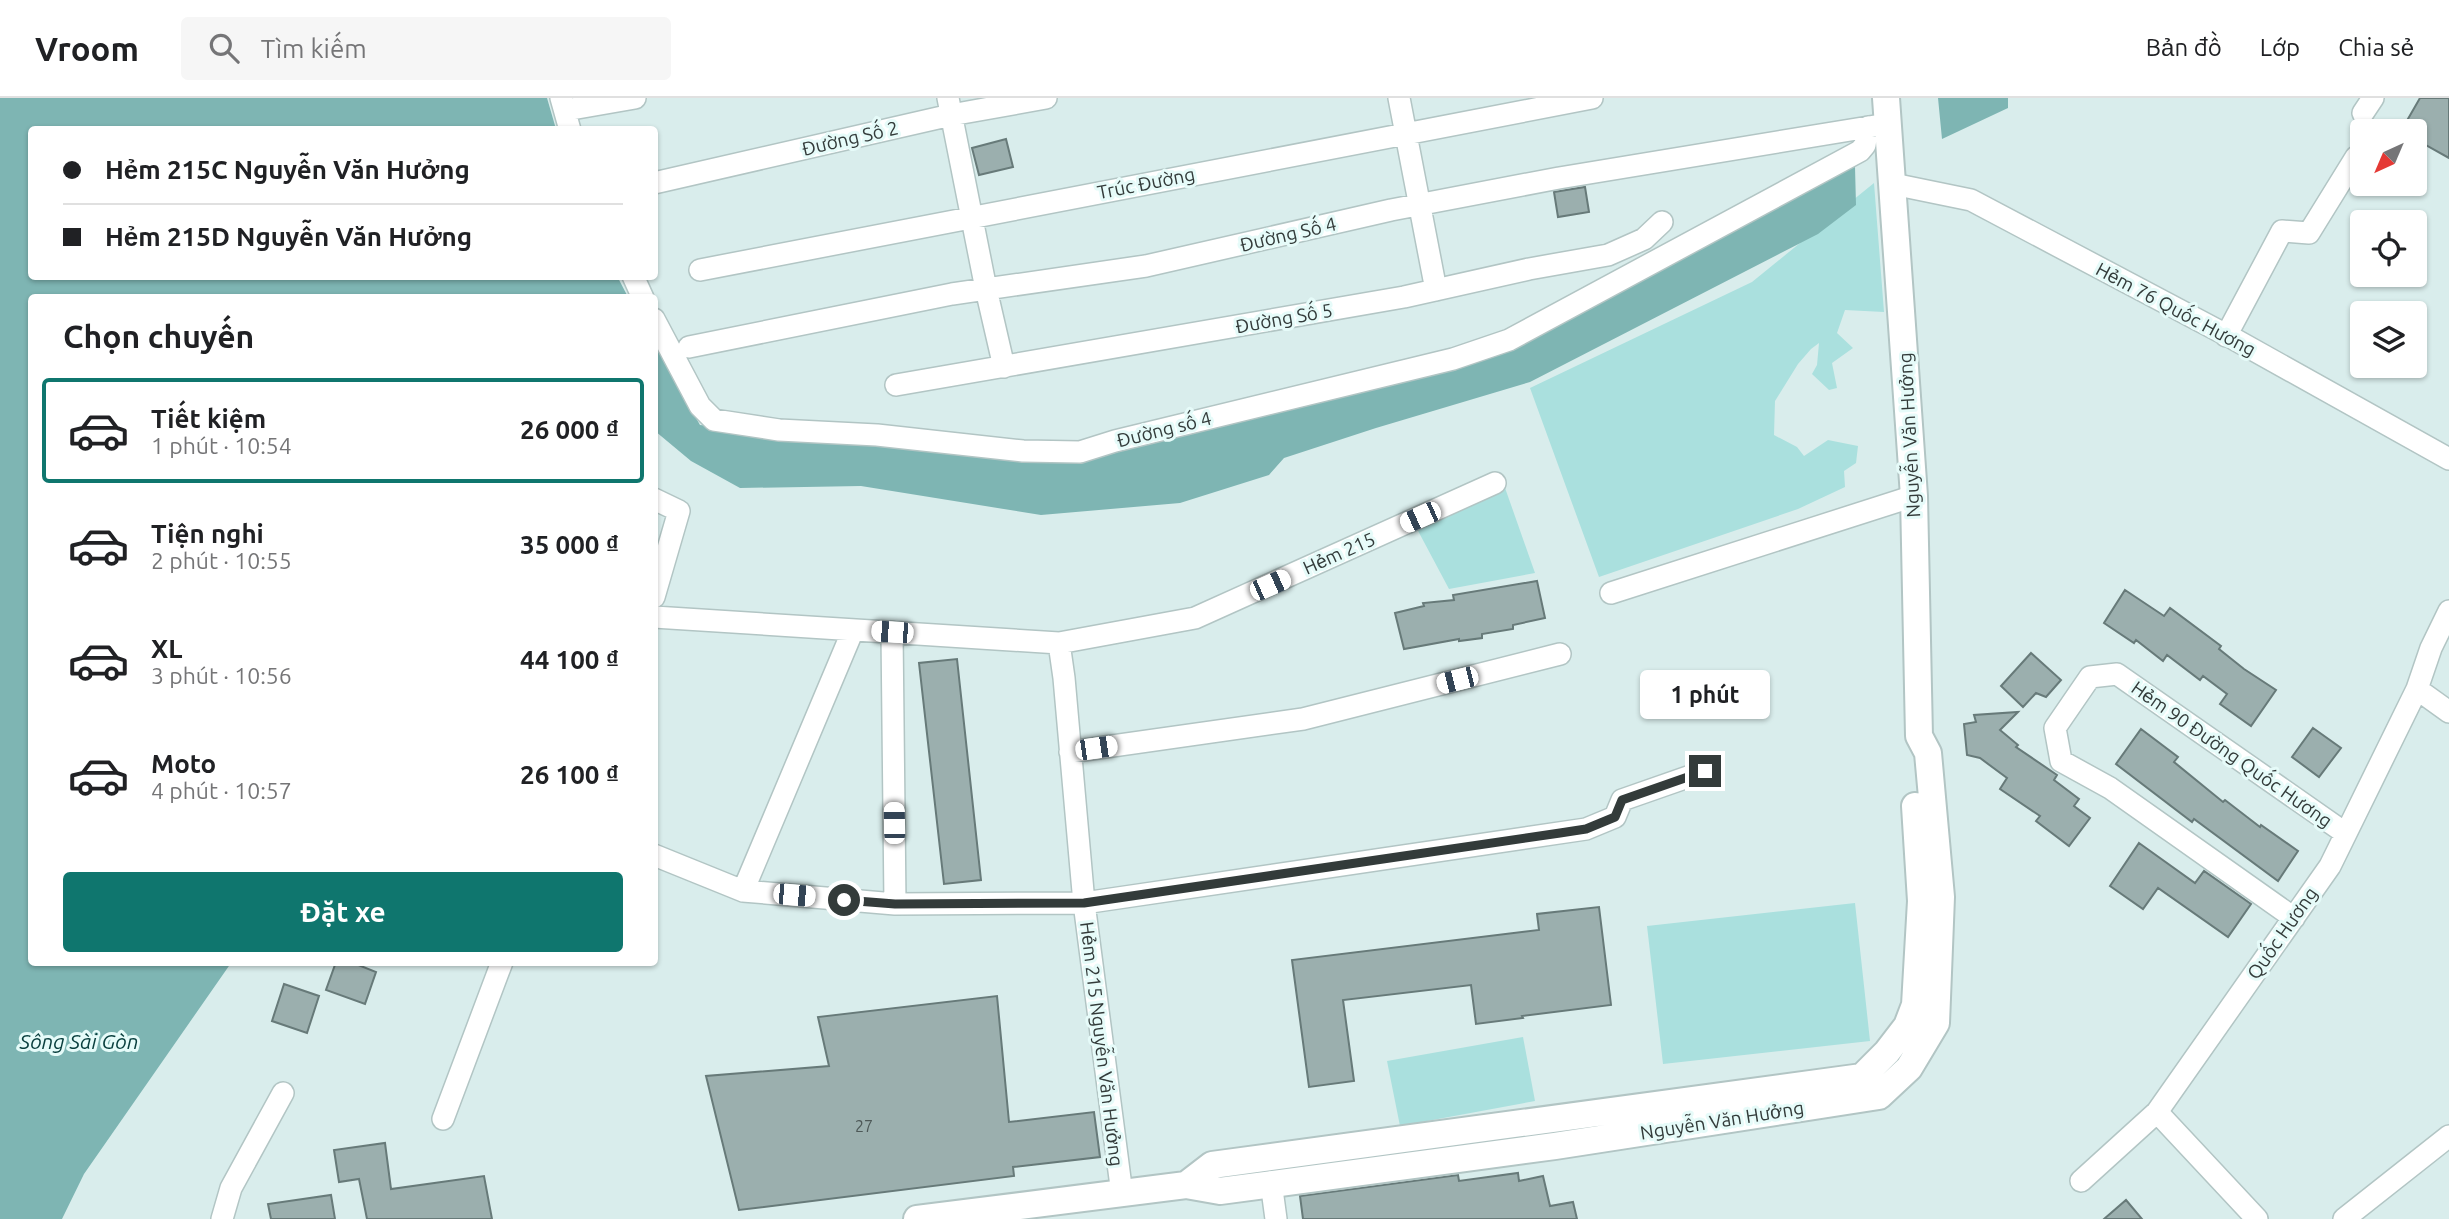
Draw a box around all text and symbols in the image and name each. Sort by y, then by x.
search box [181,17,671,80]
icon: search [205,29,243,67]
text: Vroom [35,30,139,67]
text: Tìm kiếm [261,34,367,63]
text: Bản đồ [2146,34,2222,61]
text: Lớp [2260,34,2300,61]
text: Chia sẻ [2338,34,2414,61]
street label: Đường Số 2 [799,115,900,160]
north arrow [2350,119,2427,196]
map controls [2350,119,2427,378]
text: Hẻm 215C Nguyễn Văn Hưởng [105,155,470,184]
street label: Trúc Đường [1095,163,1197,203]
button: locate [2350,210,2427,287]
street label: Đường Số 4 [1237,211,1338,256]
text: Hẻm 215D Nguyễn Văn Hưởng [105,222,472,251]
street label: Hẻm 76 Quốc Hương [2092,256,2260,360]
street label: Đường Số 5 [1233,297,1334,337]
button: layers [2350,301,2427,378]
text: Chọn chuyến [63,318,254,354]
street label: Nguyễn Văn Hưởng [1892,352,1924,518]
icon: car [67,399,130,462]
text: Tiết kiệm [151,404,266,433]
street label: Đường số 4 [1114,405,1214,451]
text: 26 000 ₫ [520,415,619,444]
text: 1 phút · 10:54 [151,433,292,458]
car [1397,499,1444,535]
icon: car [67,514,130,577]
text: Tiện nghi [151,519,264,548]
street label: Hẻm 215 [1299,527,1379,579]
text: 35 000 ₫ [520,530,619,559]
text: 2 phút · 10:55 [151,548,292,573]
car [1247,567,1294,603]
car [871,620,914,644]
icon: car [67,629,130,692]
text: XL [151,634,182,663]
text: 44 100 ₫ [520,645,619,674]
text: 3 phút · 10:56 [151,663,292,688]
car [1435,665,1480,695]
callout: 1 phút [1640,670,1770,718]
street label: Hẻm 90 Đường Quốc Hương [2127,675,2337,832]
text: 1 phút [1670,682,1740,707]
car [1074,735,1119,761]
icon: car [67,744,130,807]
text: Moto [151,749,216,778]
route end [1689,755,1721,787]
text: 26 100 ₫ [520,760,619,789]
text: 4 phút · 10:57 [151,778,292,803]
car [884,802,905,844]
button: Đặt xe [63,872,623,952]
street label: Quốc Hương [2241,882,2322,983]
car [773,883,816,907]
route start [828,884,860,916]
street label: Hẻm 215 Nguyễn Văn Hưởng [1076,920,1130,1168]
water label: Sông Sài Gòn [19,1029,138,1053]
street label: Nguyễn Văn Hưởng [1638,1095,1805,1144]
house number: 27 [855,1117,873,1135]

